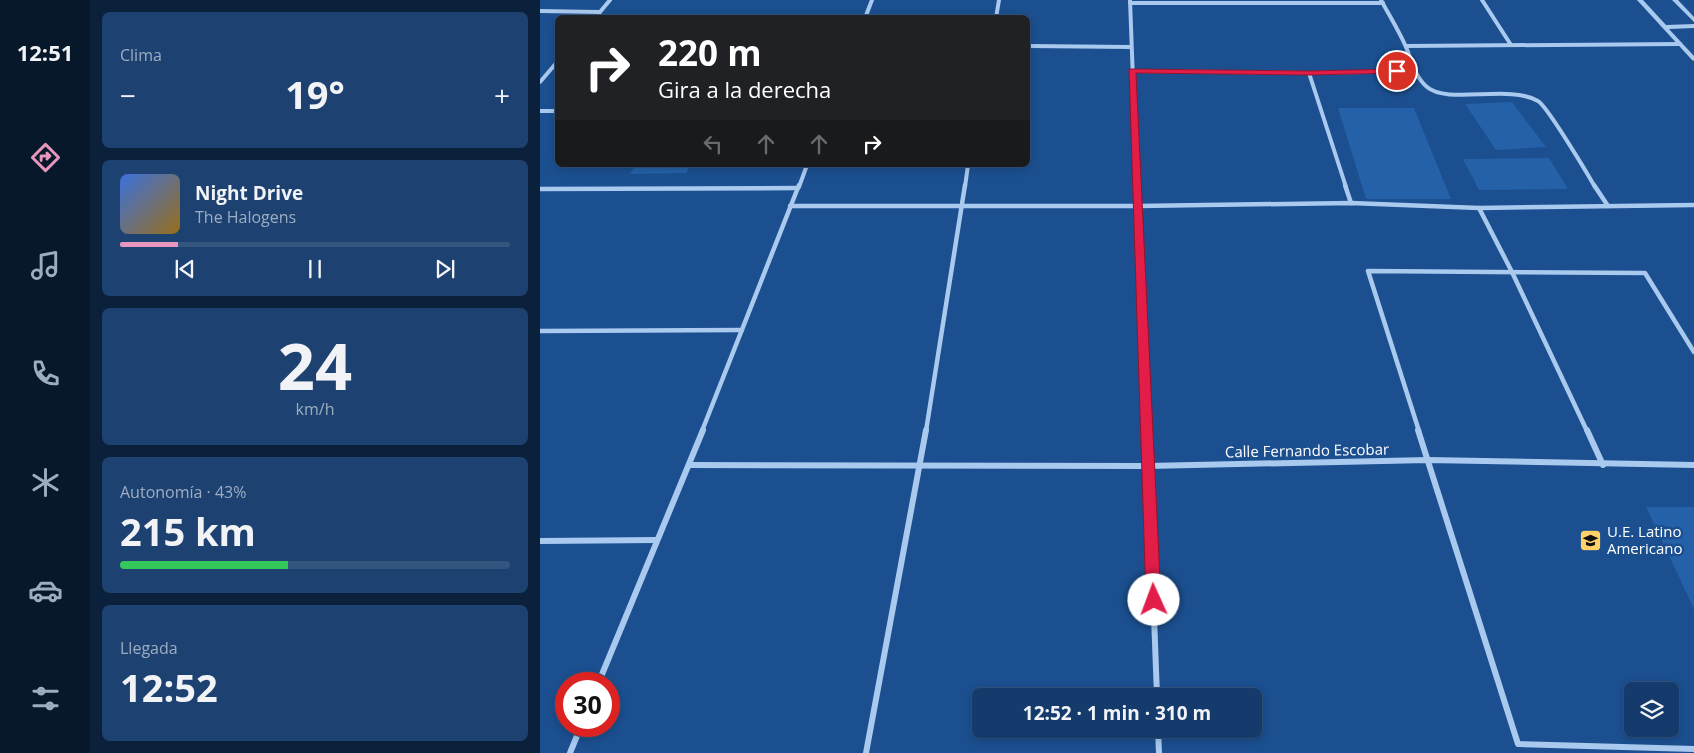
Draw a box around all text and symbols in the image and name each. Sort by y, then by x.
text: 220 m [658,29,762,76]
icon: right [575,35,640,100]
text: 12:51 [17,37,73,67]
text: Clima [120,44,162,66]
pin [1376,50,1418,92]
icon: arrive [1383,57,1411,85]
text: 19° [285,68,345,120]
text: Gira a la derecha [658,74,831,104]
text: − [120,76,136,114]
text: + [494,76,510,114]
icon: left [699,130,727,158]
icon: ahead [752,130,780,158]
icon: ahead [805,130,833,158]
icon: right [858,130,886,158]
icon: directions [28,140,63,175]
text: Night Drive [195,180,303,206]
text: The Halogens [195,206,296,228]
icon: music [28,248,63,283]
icon: previous [171,255,199,283]
icon: pause [301,255,329,283]
icon: next [431,255,459,283]
text: 24 [278,321,352,409]
icon: phone [28,356,63,391]
text: km/h [296,398,334,420]
street label: Calle Fernando Escobar [1225,439,1389,461]
icon: climate [28,465,63,500]
text: Autonomía · 43% [120,481,246,503]
text: 215 km [120,505,256,557]
place label: U.E. Latino Americano [1607,521,1682,558]
school or university icon: U.E. Latino Americano [1579,528,1603,552]
icon: car [28,573,63,608]
position arrow [1127,573,1179,625]
text: Llegada [120,637,178,659]
text: 12:52 [120,661,218,713]
speed limit sign: 30 [555,672,620,737]
icon: filters [28,681,63,716]
map controls [1624,682,1679,737]
button: layers [1624,682,1679,737]
text: 12:52 · 1 min · 310 m [1023,700,1211,726]

